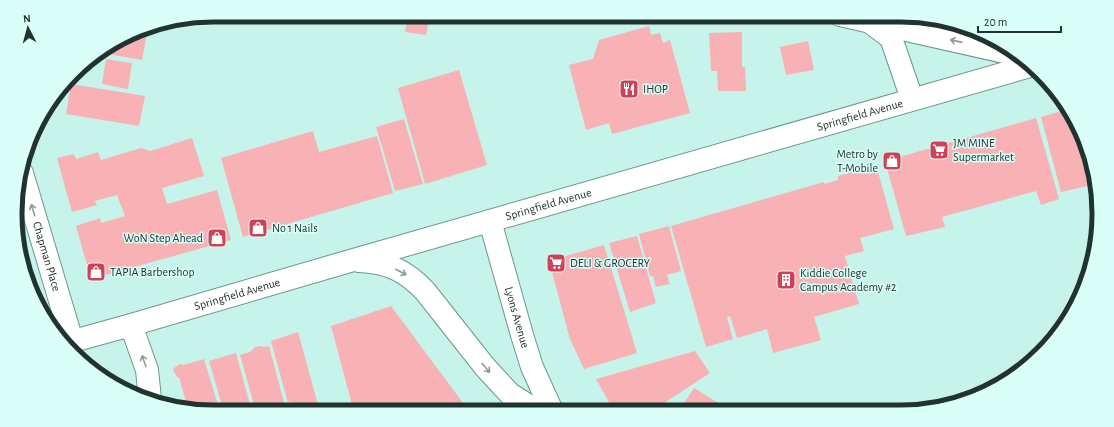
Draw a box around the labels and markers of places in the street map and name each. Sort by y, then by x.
restaurant icon: IHOP [618,78,640,100]
place label: IHOP [643,83,668,95]
place label: JM MINE Supermarket [953,137,1014,163]
supermarket icon: JM MINE Supermarket [928,139,950,161]
place label: Metro by T-Mobile [837,148,878,174]
shop icon: Metro by T-Mobile [881,150,903,172]
shop icon: No 1 Nails [247,217,269,239]
place label: No 1 Nails [272,222,318,234]
shop icon: WoN Step Ahead [206,227,228,249]
place label: WoN Step Ahead [124,232,203,244]
supermarket icon: DELI & GROCERY [545,252,567,274]
place label: DELI & GROCERY [570,257,651,269]
shop icon: TAPIA Barbershop [85,261,107,283]
place label: TAPIA Barbershop [110,266,195,278]
place label: Kiddie College Campus Academy #2 [800,267,897,294]
building icon: Kiddie College Campus Academy #2 [775,269,797,291]

